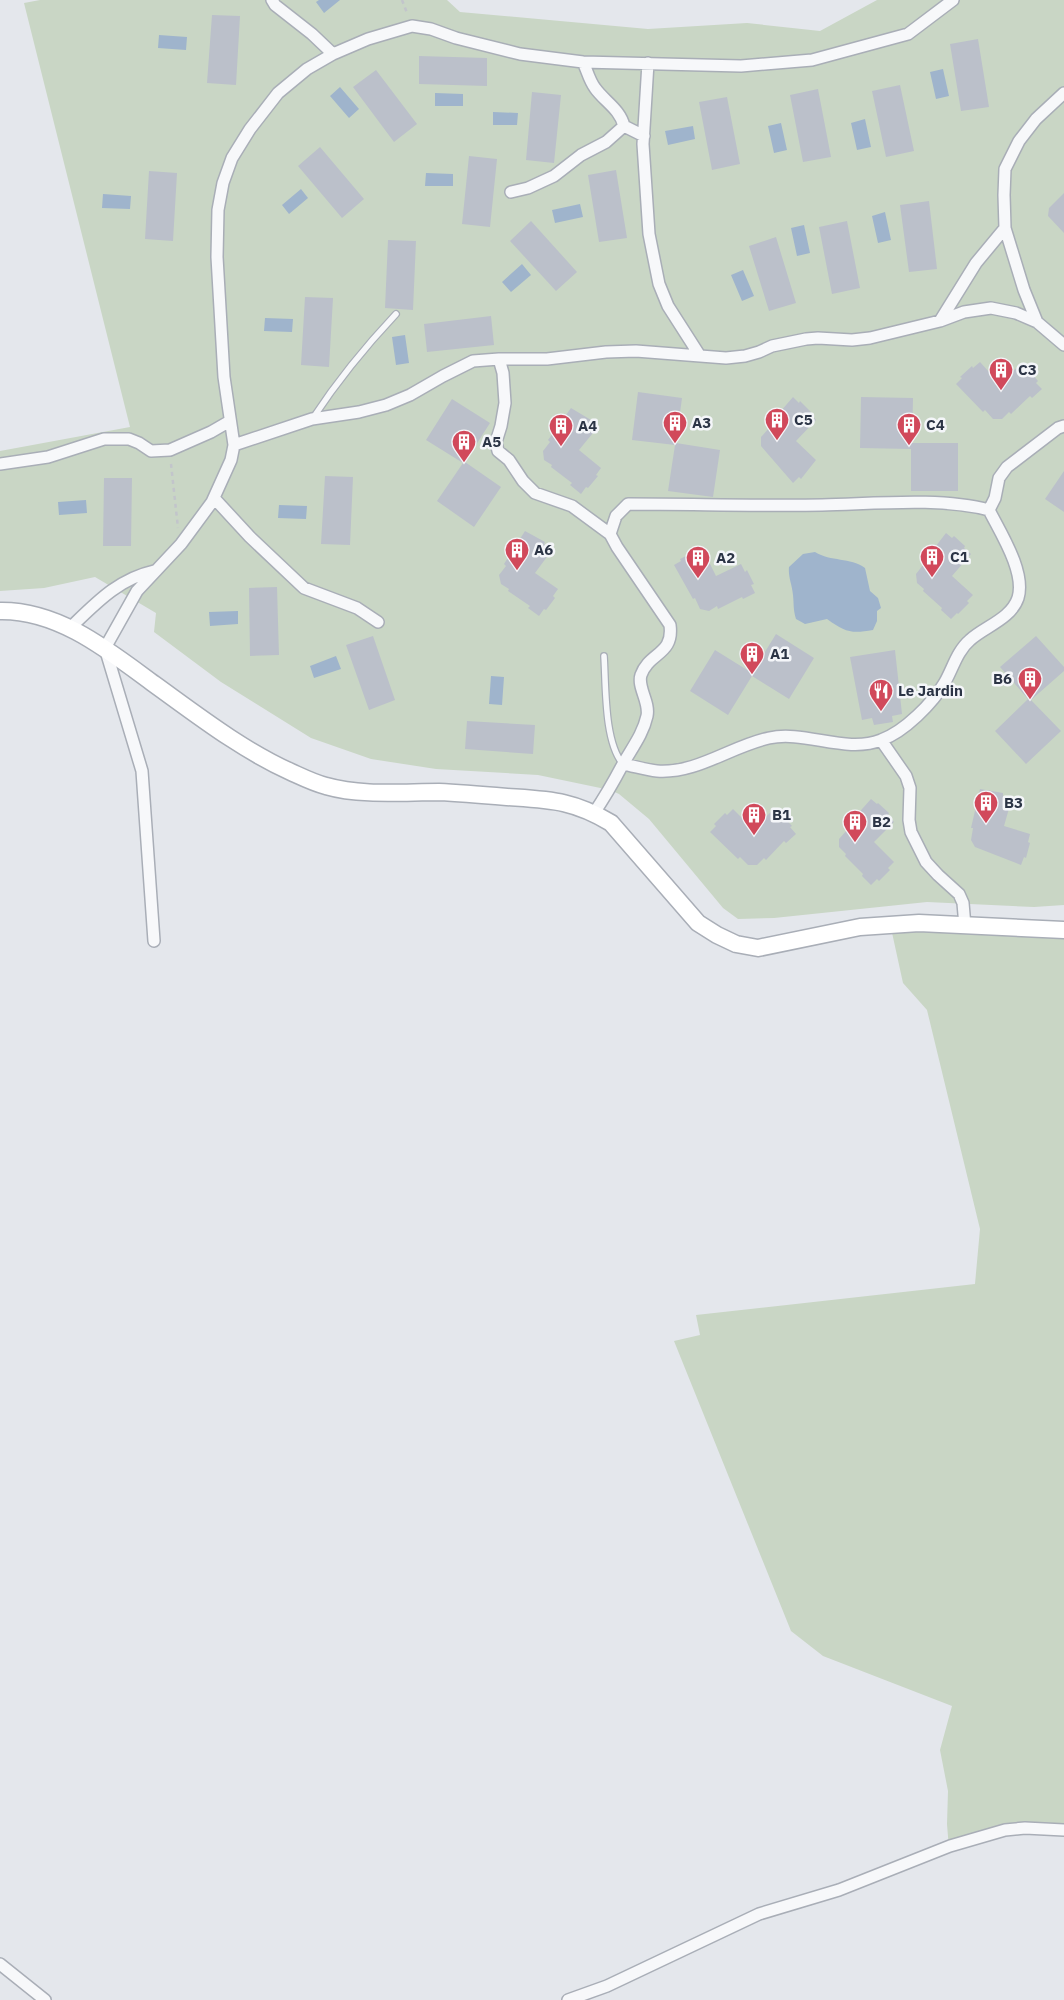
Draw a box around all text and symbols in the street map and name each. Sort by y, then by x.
building icon: C3 [988,357,1014,391]
place label: C3 [1018,360,1037,379]
building icon: C5 [764,407,790,441]
building icon: A3 [662,410,688,444]
place label: C5 [794,410,813,429]
building icon: C4 [896,412,922,446]
building icon: A4 [548,413,574,447]
place label: A3 [692,413,711,432]
place label: C4 [926,415,945,434]
place label: A4 [578,416,597,435]
building icon: A5 [451,429,477,463]
place label: A5 [482,432,501,451]
building icon: A6 [504,537,530,571]
place label: A6 [534,540,553,559]
building icon: C1 [919,544,945,578]
building icon: A2 [685,545,711,579]
place label: C1 [950,547,969,566]
place label: A2 [716,548,735,567]
building icon: A1 [739,641,765,675]
place label: A1 [770,644,789,663]
building icon: B6 [1017,666,1043,700]
place label: B6 [993,669,1012,688]
restaurant icon: Le Jardin [868,678,894,712]
place label: Le Jardin [898,681,963,700]
building icon: B3 [973,790,999,824]
place label: B3 [1004,793,1023,812]
building icon: B1 [741,802,767,836]
place label: B1 [772,805,791,824]
building icon: B2 [842,809,868,843]
place label: B2 [872,812,891,831]

